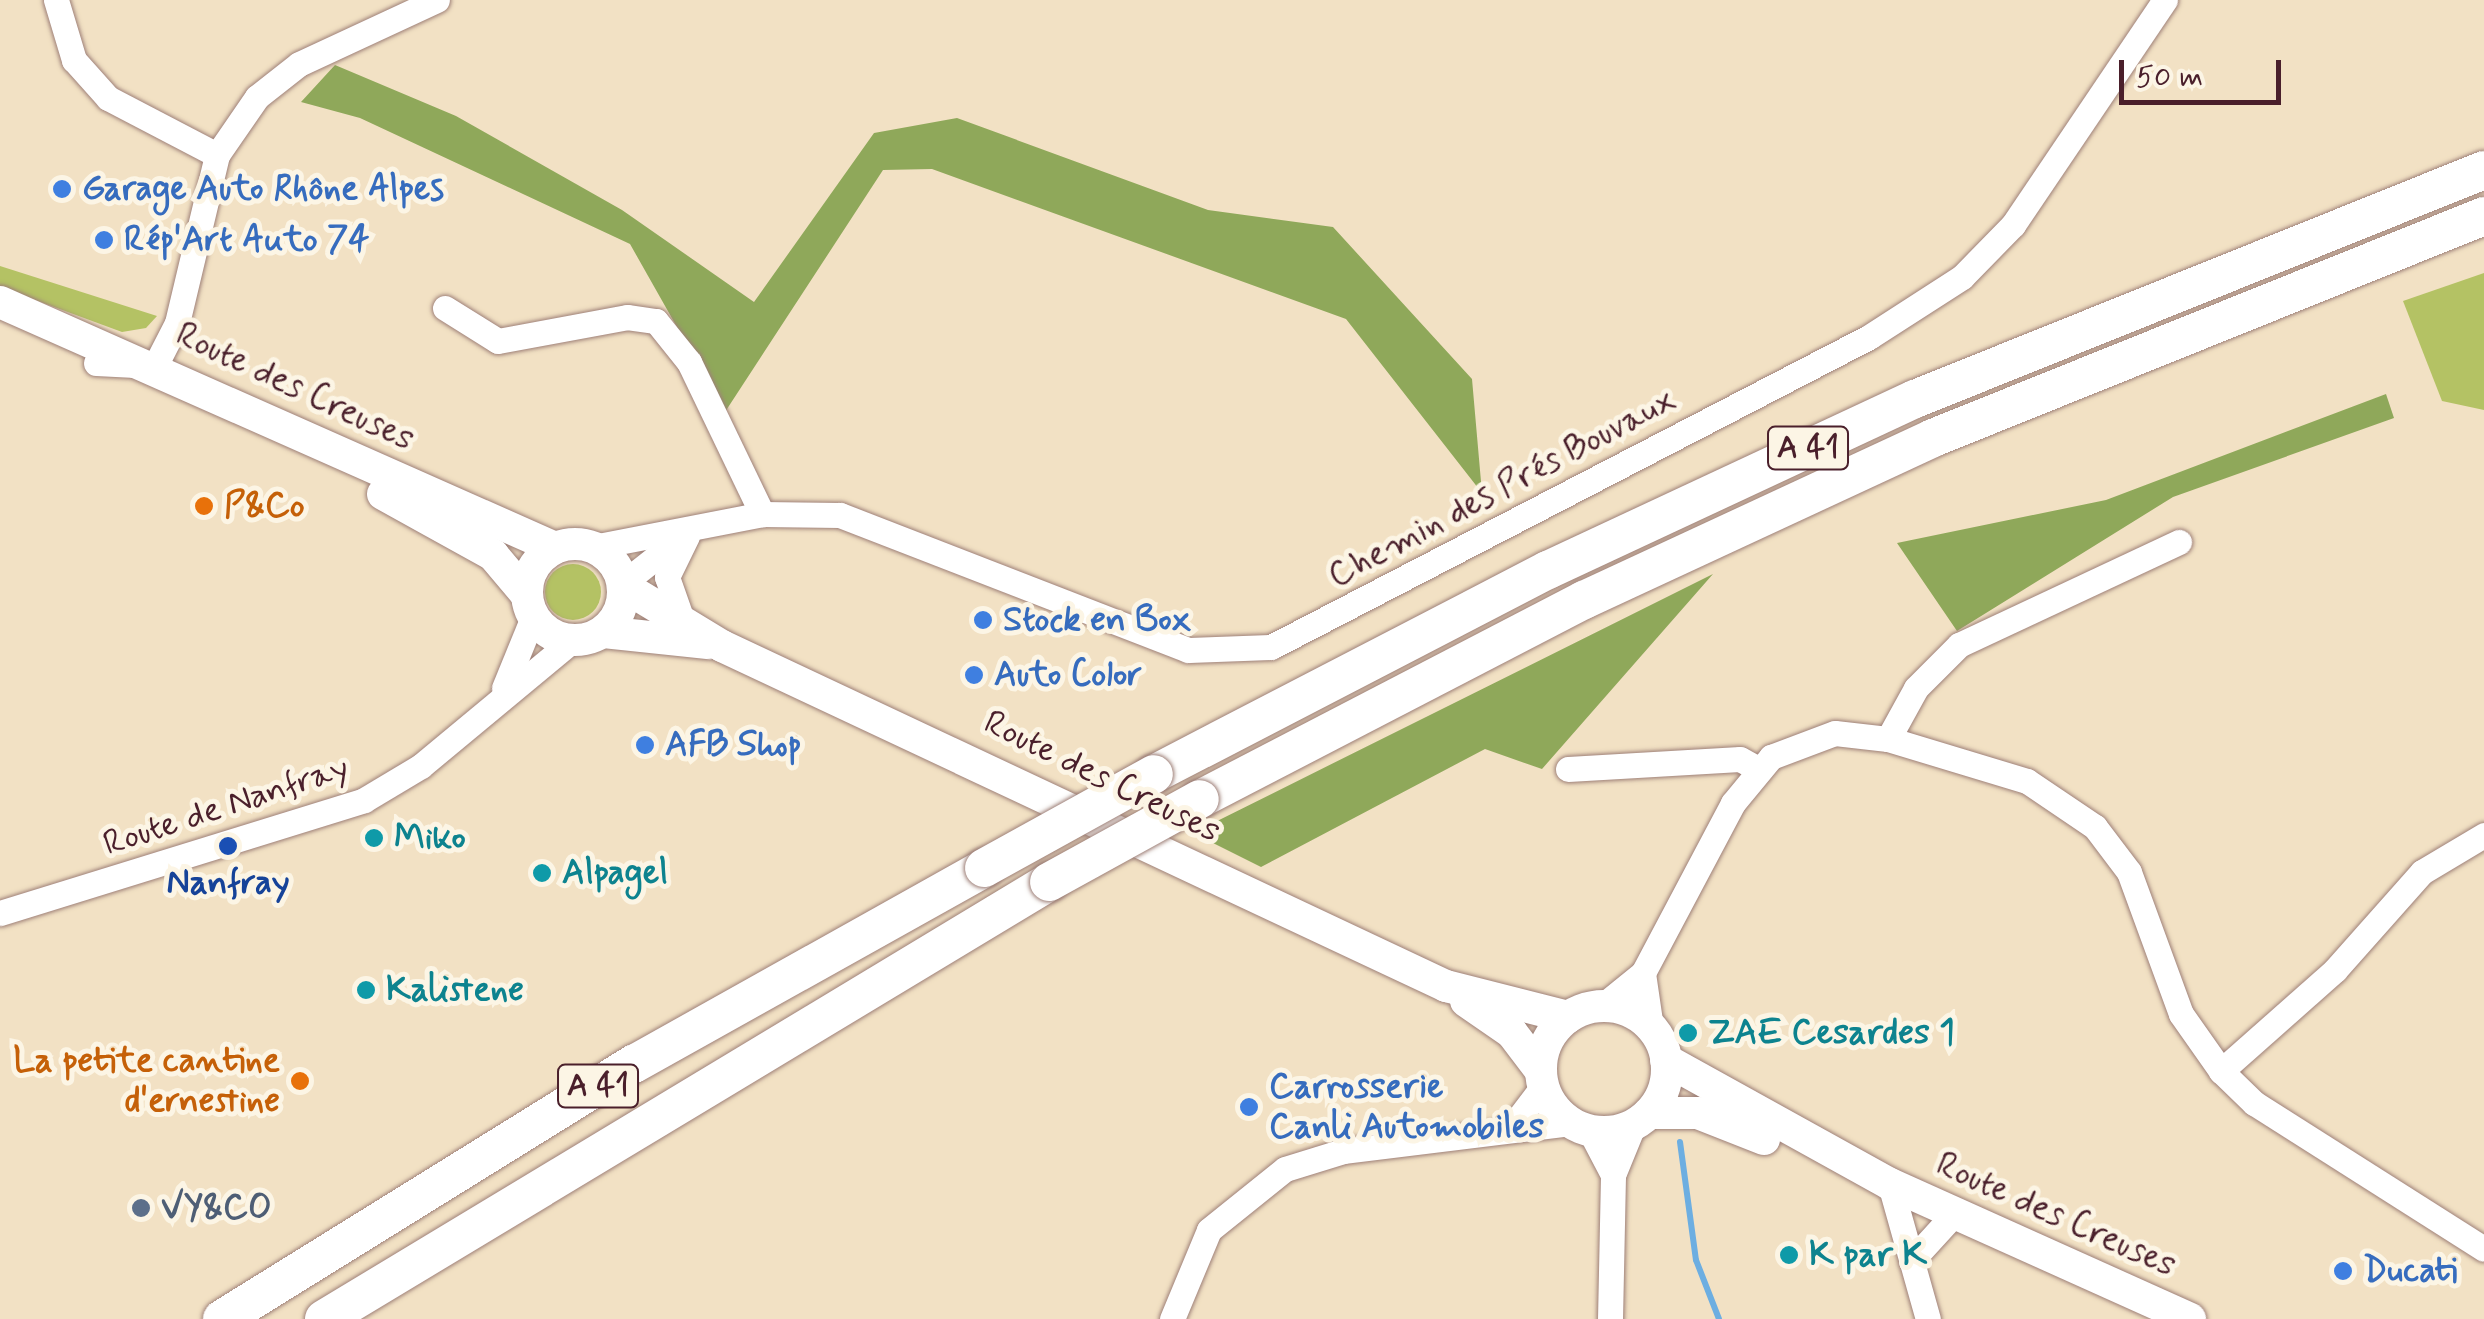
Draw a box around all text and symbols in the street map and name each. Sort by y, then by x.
scale bar [2124,40,2286,102]
text: 50 m [2136,58,2203,97]
place label: Garage Auto Rhône Alpes [82,168,447,210]
marker: Garage Auto Rhône Alpes [51,178,73,200]
place label: Rép'Art Auto 74 [124,219,361,261]
marker: Rép'Art Auto 74 [93,229,115,251]
street label: Route des Creuses [170,314,420,460]
street label: Chemin des Prés Bouvaux [1320,378,1684,598]
road number: A 41 [1766,421,1850,475]
place label: P&Co [224,485,305,527]
marker: P&Co [193,495,215,517]
place label: Stock en Box [1003,599,1190,641]
marker: Stock en Box [972,609,994,631]
place label: Auto Color [994,654,1150,696]
marker: Auto Color [963,664,985,686]
street label: Route des Creuses [977,702,1227,852]
place label: AFB Shop [665,724,801,766]
marker: AFB Shop [634,734,656,756]
street label: Route de Nanfray [100,747,352,865]
place label: Miko [394,817,466,859]
marker: Miko [363,827,385,849]
marker: Nanfray [217,835,239,857]
place label: Alpagel [562,852,668,894]
place label: Nanfray [166,862,290,904]
marker: Alpagel [531,862,553,884]
place label: Kalistene [386,969,524,1011]
marker: Kalistene [355,979,377,1001]
place label: ZAE Cesardes 1 [1708,1012,1955,1054]
marker: ZAE Cesardes 1 [1677,1022,1699,1044]
place label: La petite cantine d'ernestine [23,1040,280,1122]
road number: A 41 [556,1059,640,1113]
place label: Carrosserie Canli Automobiles [1269,1066,1544,1148]
marker: La petite cantine d'ernestine [289,1070,311,1092]
marker: Carrosserie Canli Automobiles [1238,1096,1260,1118]
street label: Route des Creuses [1930,1144,2182,1286]
place label: VY&CO [161,1187,272,1229]
marker: VY&CO [130,1197,152,1219]
place label: K par K [1809,1234,1924,1276]
marker: K par K [1778,1244,1800,1266]
place label: Ducati [2363,1250,2457,1292]
marker: Ducati [2332,1260,2354,1282]

